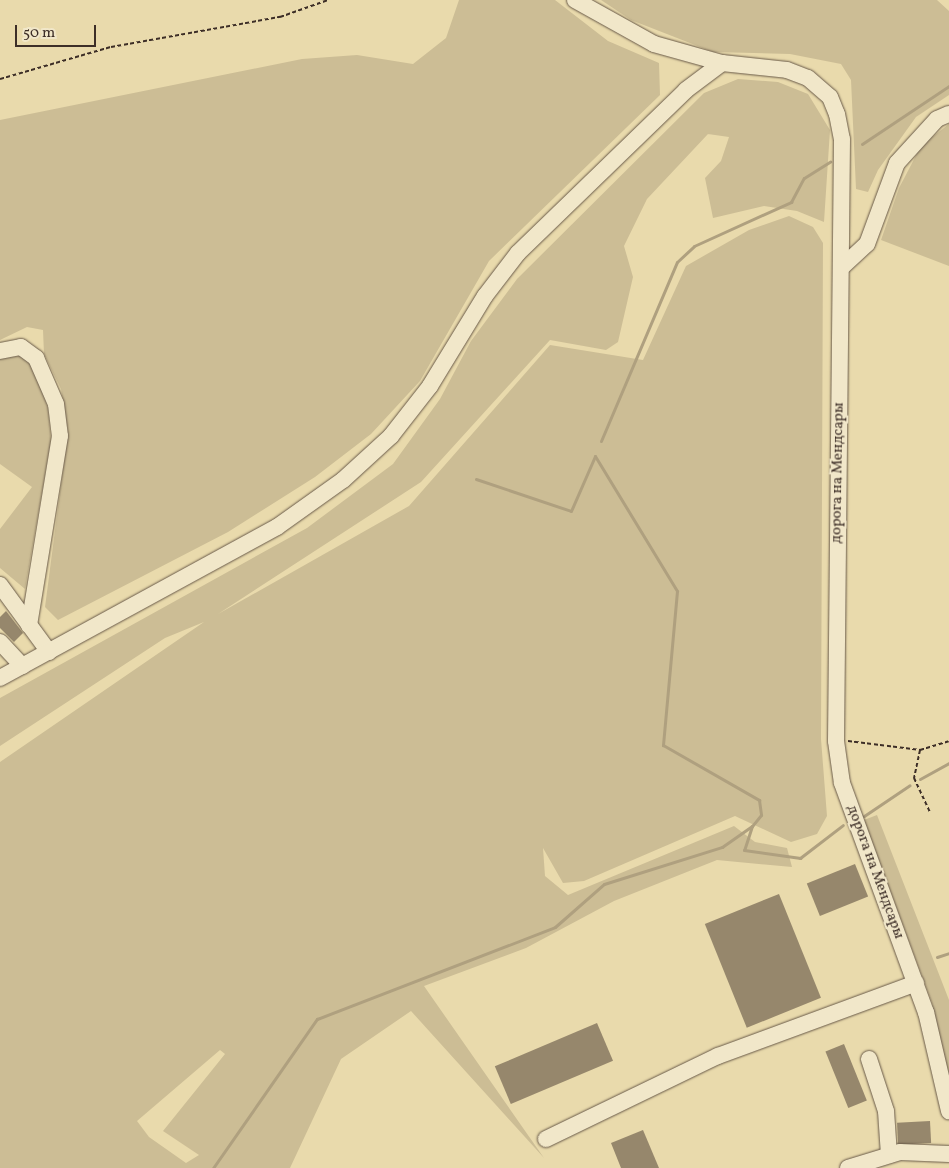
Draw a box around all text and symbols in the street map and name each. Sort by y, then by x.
scale bar [18,15,99,47]
text: 50 m [23,23,55,44]
street label: дорога на Мендсары [828,402,848,544]
street label: дорога на Мендсары [842,803,908,941]

